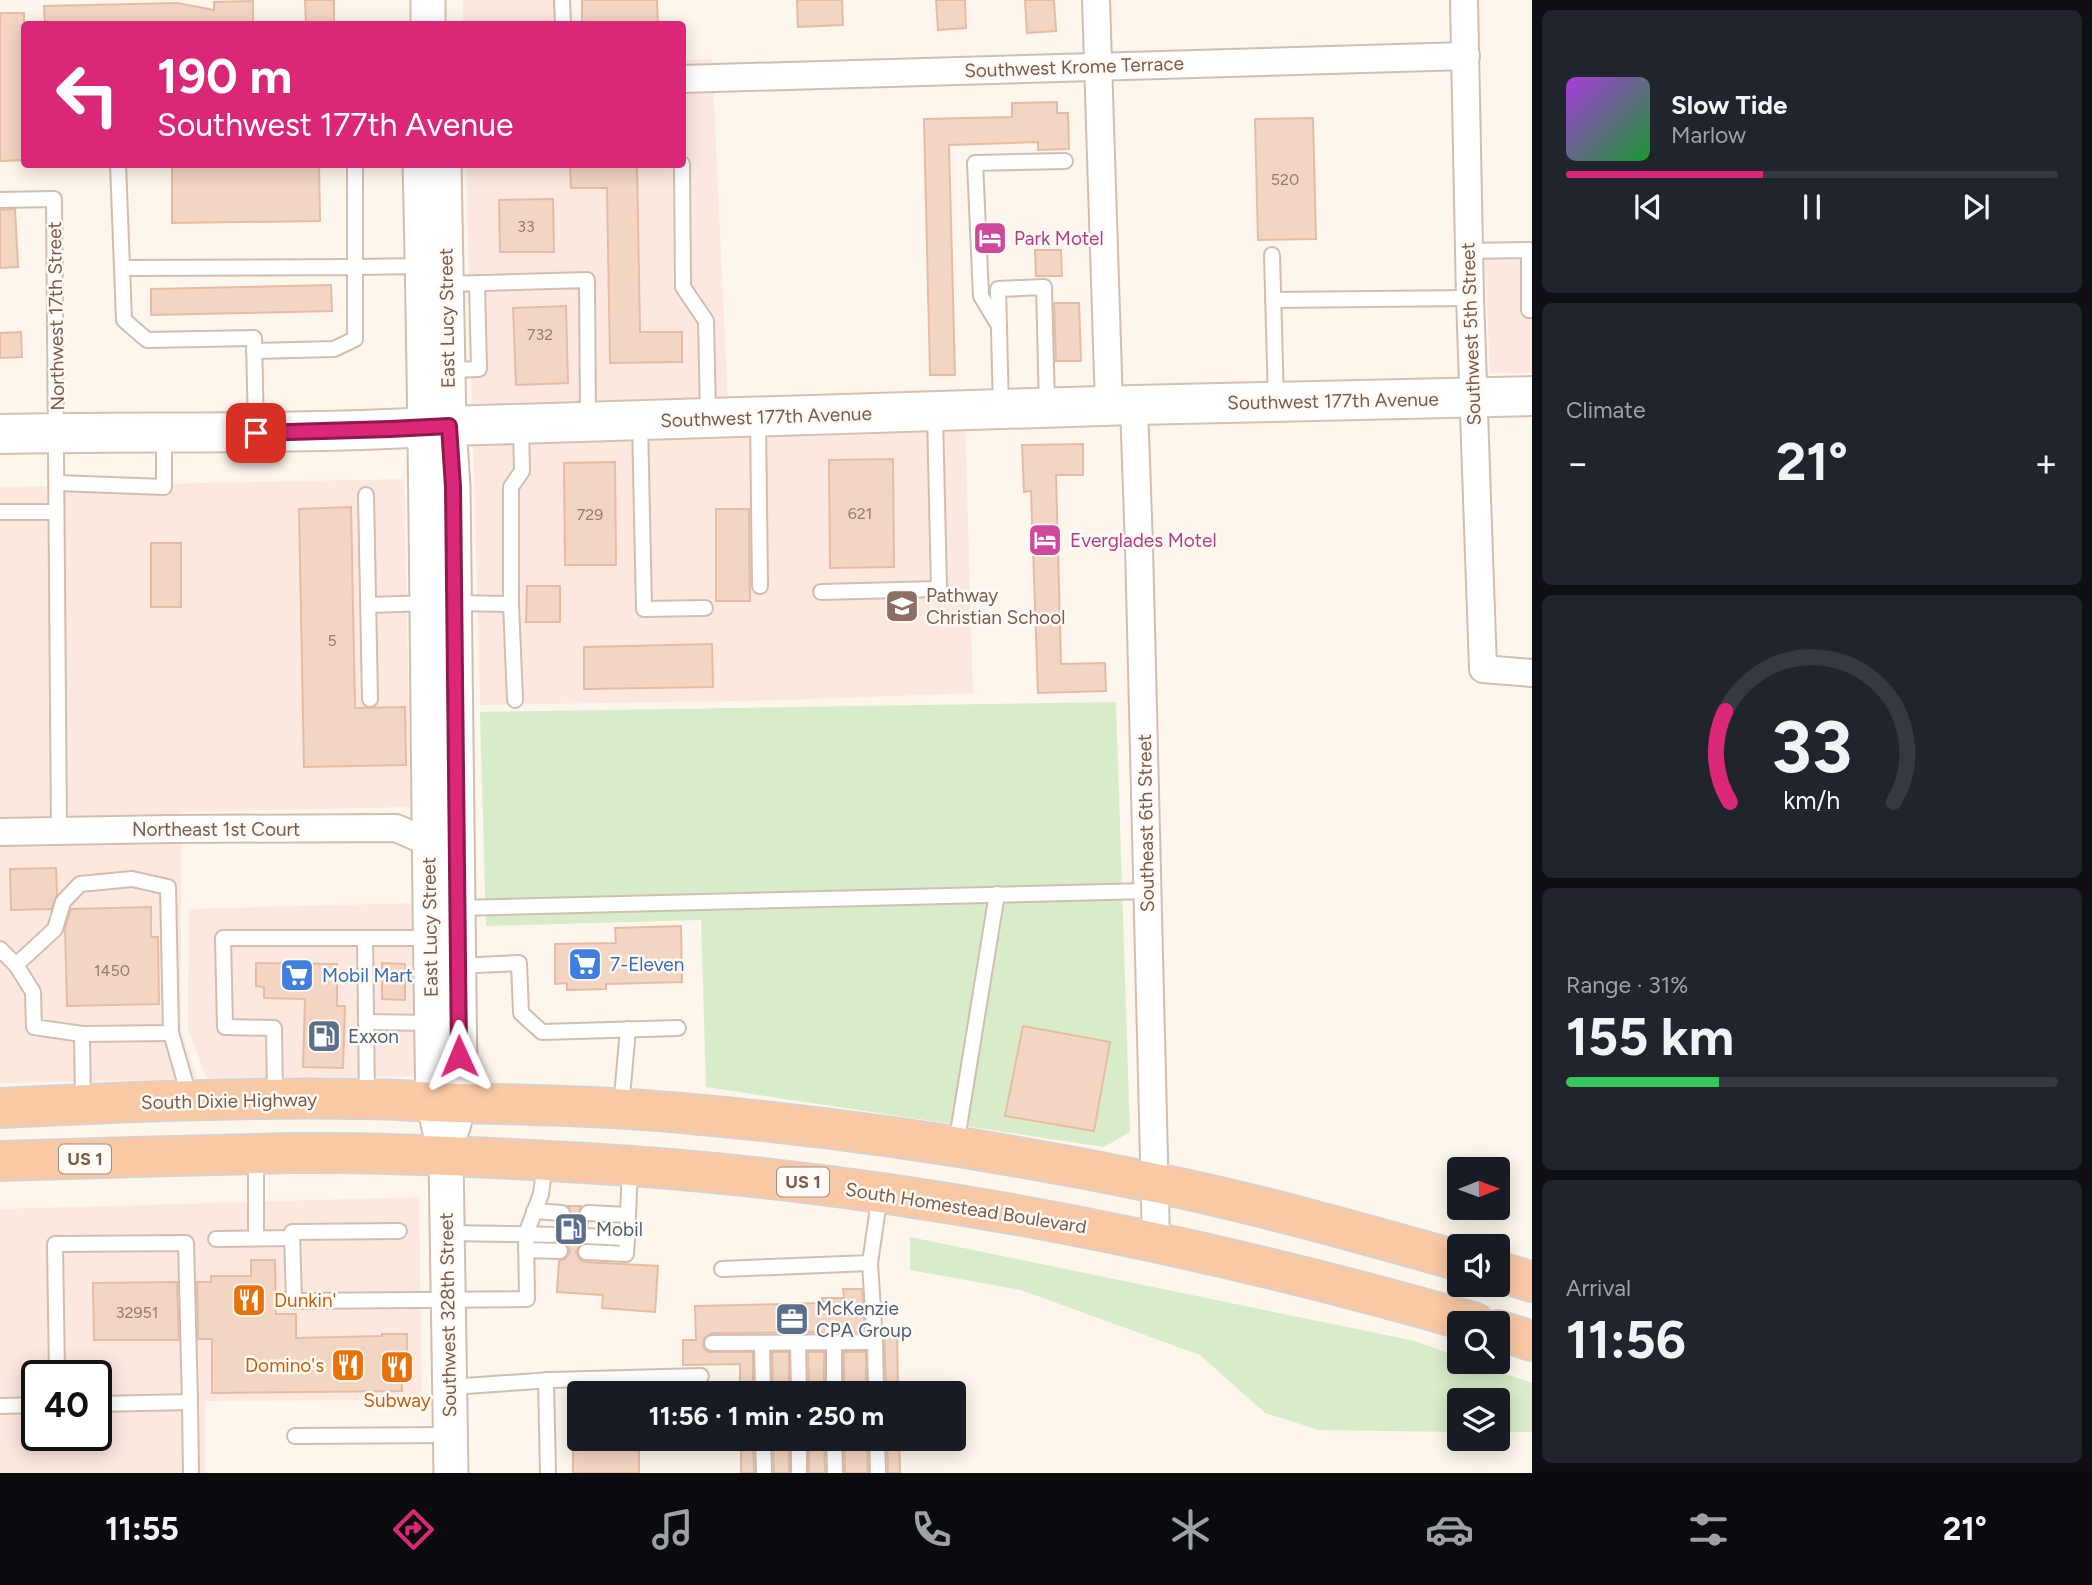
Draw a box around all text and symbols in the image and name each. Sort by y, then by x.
text: 190 m [157,46,292,105]
icon: left [42,49,133,140]
street label: Southwest Krome Terrace [964,52,1184,82]
text: Slow Tide [1671,89,1787,121]
text: Southwest 177th Avenue [157,106,514,144]
text: Marlow [1671,121,1746,149]
house number: 520 [1271,170,1299,189]
icon: previous [1629,188,1667,226]
icon: pause [1793,188,1831,226]
icon: next [1957,188,1995,226]
house number: 33 [517,217,535,236]
hotel icon: Park Motel [971,219,1009,257]
street label: Northwest 17th Street [43,221,69,411]
place label: Park Motel [1014,227,1104,250]
street label: Southwest 5th Street [1456,242,1486,426]
street label: East Lucy Street [434,248,460,388]
house number: 732 [527,325,553,344]
street label: Southwest 177th Avenue [1227,388,1439,414]
text: Climate [1566,396,1645,424]
street label: Southwest 177th Avenue [660,402,872,432]
pin [226,403,286,463]
icon: arrive [237,414,275,452]
text: 21° [1776,431,1848,493]
text: − [1566,440,1590,486]
text: + [2034,440,2058,486]
house number: 621 [848,504,872,523]
house number: 729 [577,505,603,524]
hotel icon: Everglades Motel [1026,521,1064,559]
place label: Everglades Motel [1070,529,1217,552]
place label: Pathway Christian School [926,584,1065,629]
school or university icon: Pathway Christian School [883,587,921,625]
house number: 5 [327,631,337,650]
text: 33 [1772,704,1852,791]
street label: Southeast 6th Street [1133,734,1159,912]
text: km/h [1783,785,1841,815]
street label: Northeast 1st Court [132,818,300,841]
street label: East Lucy Street [417,857,443,997]
supermarket icon: 7-Eleven [566,945,604,983]
place label: 7-Eleven [610,953,684,976]
supermarket icon: Mobil Mart [278,956,316,994]
house number: 1450 [94,961,130,980]
place label: Mobil Mart [322,964,413,987]
text: Range · 31% [1566,971,1688,999]
text: 155 km [1566,1006,1734,1068]
fuel station icon: Exxon [305,1017,343,1055]
position arrow [422,1019,496,1093]
place label: Exxon [348,1025,399,1048]
street label: South Dixie Highway [141,1088,317,1114]
road number: US 1 [59,1144,111,1174]
north arrow [1447,1157,1510,1220]
map controls [1447,1157,1510,1451]
road number: US 1 [777,1168,829,1196]
street label: South Homestead Boulevard [844,1178,1088,1238]
fuel station icon: Mobil [552,1210,590,1248]
street label: Southwest 328th Street [435,1212,461,1418]
place label: Mobil [596,1218,643,1241]
button: sound [1447,1234,1510,1297]
text: Arrival [1566,1274,1631,1302]
restaurant icon: Dunkin' [230,1281,268,1319]
place label: Dunkin' [274,1289,336,1312]
place label: McKenzie CPA Group [816,1297,912,1342]
office icon: McKenzie CPA Group [773,1300,811,1338]
house number: 32951 [116,1303,158,1322]
text: 11:56 [1566,1309,1686,1371]
button: search [1447,1311,1510,1374]
restaurant icon: Domino's [329,1346,367,1384]
restaurant icon: Subway [378,1348,416,1386]
place label: Domino's [245,1354,324,1377]
speed limit sign: 40 [21,1360,112,1451]
button: layers [1447,1388,1510,1451]
place label: Subway [363,1389,431,1412]
text: 11:56 · 1 min · 250 m [649,1400,884,1432]
icon: directions [389,1505,438,1554]
icon: music [648,1505,697,1554]
icon: phone [907,1505,956,1554]
icon: climate [1166,1505,1215,1554]
icon: car [1425,1505,1474,1554]
icon: filters [1684,1505,1733,1554]
text: 11:55 [105,1510,179,1548]
text: 21° [1943,1510,1987,1548]

